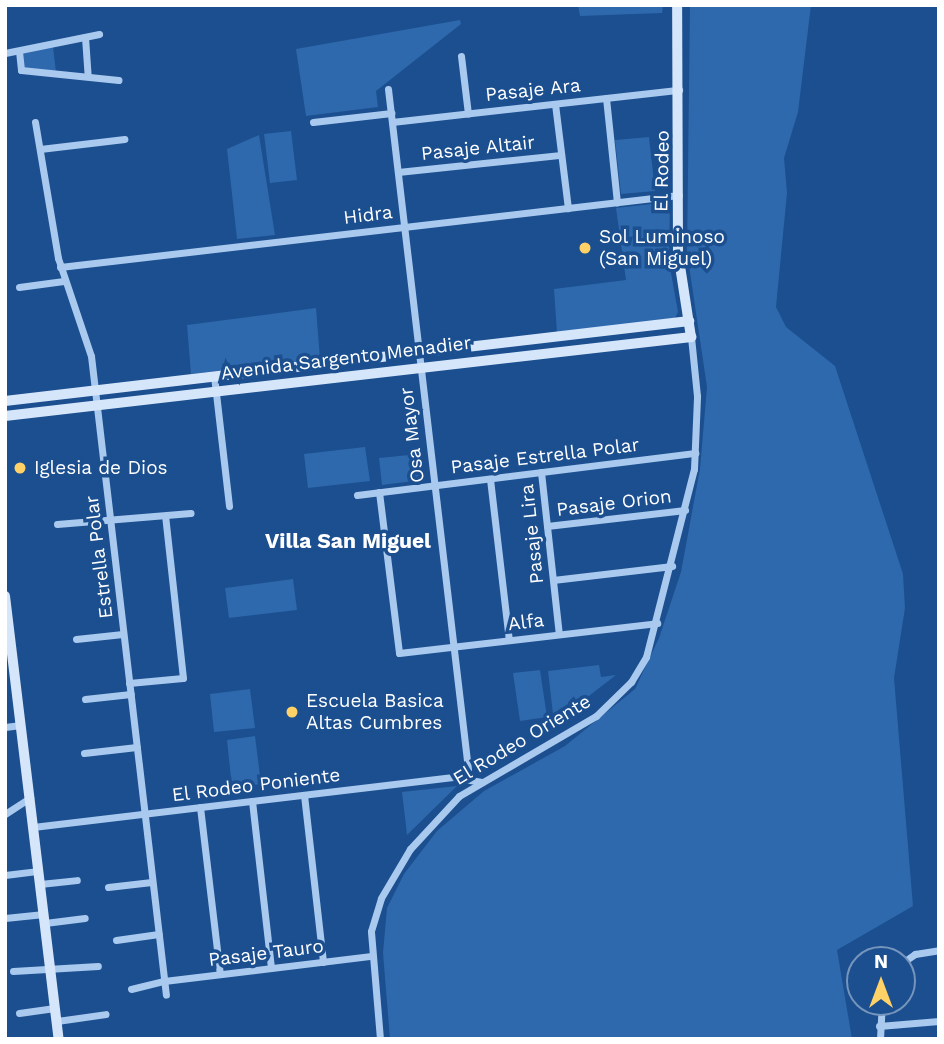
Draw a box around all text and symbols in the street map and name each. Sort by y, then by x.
street label: Pasaje Ara [484,74,582,106]
street label: El Rodeo [650,130,674,212]
street label: Pasaje Altair [420,131,536,165]
street label: Hidra [342,201,394,229]
place label: Sol Luminoso (San Miguel) [599,226,725,270]
marker: Sol Luminoso (San Miguel) [577,240,593,256]
street label: Avenida Sargento Menadier [219,331,473,385]
street label: Osa Mayor [395,386,429,484]
street label: Pasaje Estrella Polar [449,433,641,479]
place label: Iglesia de Dios [34,457,168,479]
marker: Iglesia de Dios [12,460,28,476]
street label: Pasaje Lira [515,483,549,585]
street label: Pasaje Orion [555,485,673,521]
street label: Estrella Polar [80,494,118,620]
district label: Villa San Miguel [265,528,431,554]
street label: Alfa [507,608,545,636]
place label: Escuela Basica Altas Cumbres [306,690,444,734]
street label: El Rodeo Oriente [449,690,595,790]
marker: Escuela Basica Altas Cumbres [284,704,300,720]
street label: El Rodeo Poniente [170,763,342,807]
street label: Pasaje Tauro [207,935,325,971]
north arrow [846,946,916,1016]
text: N [874,950,888,973]

